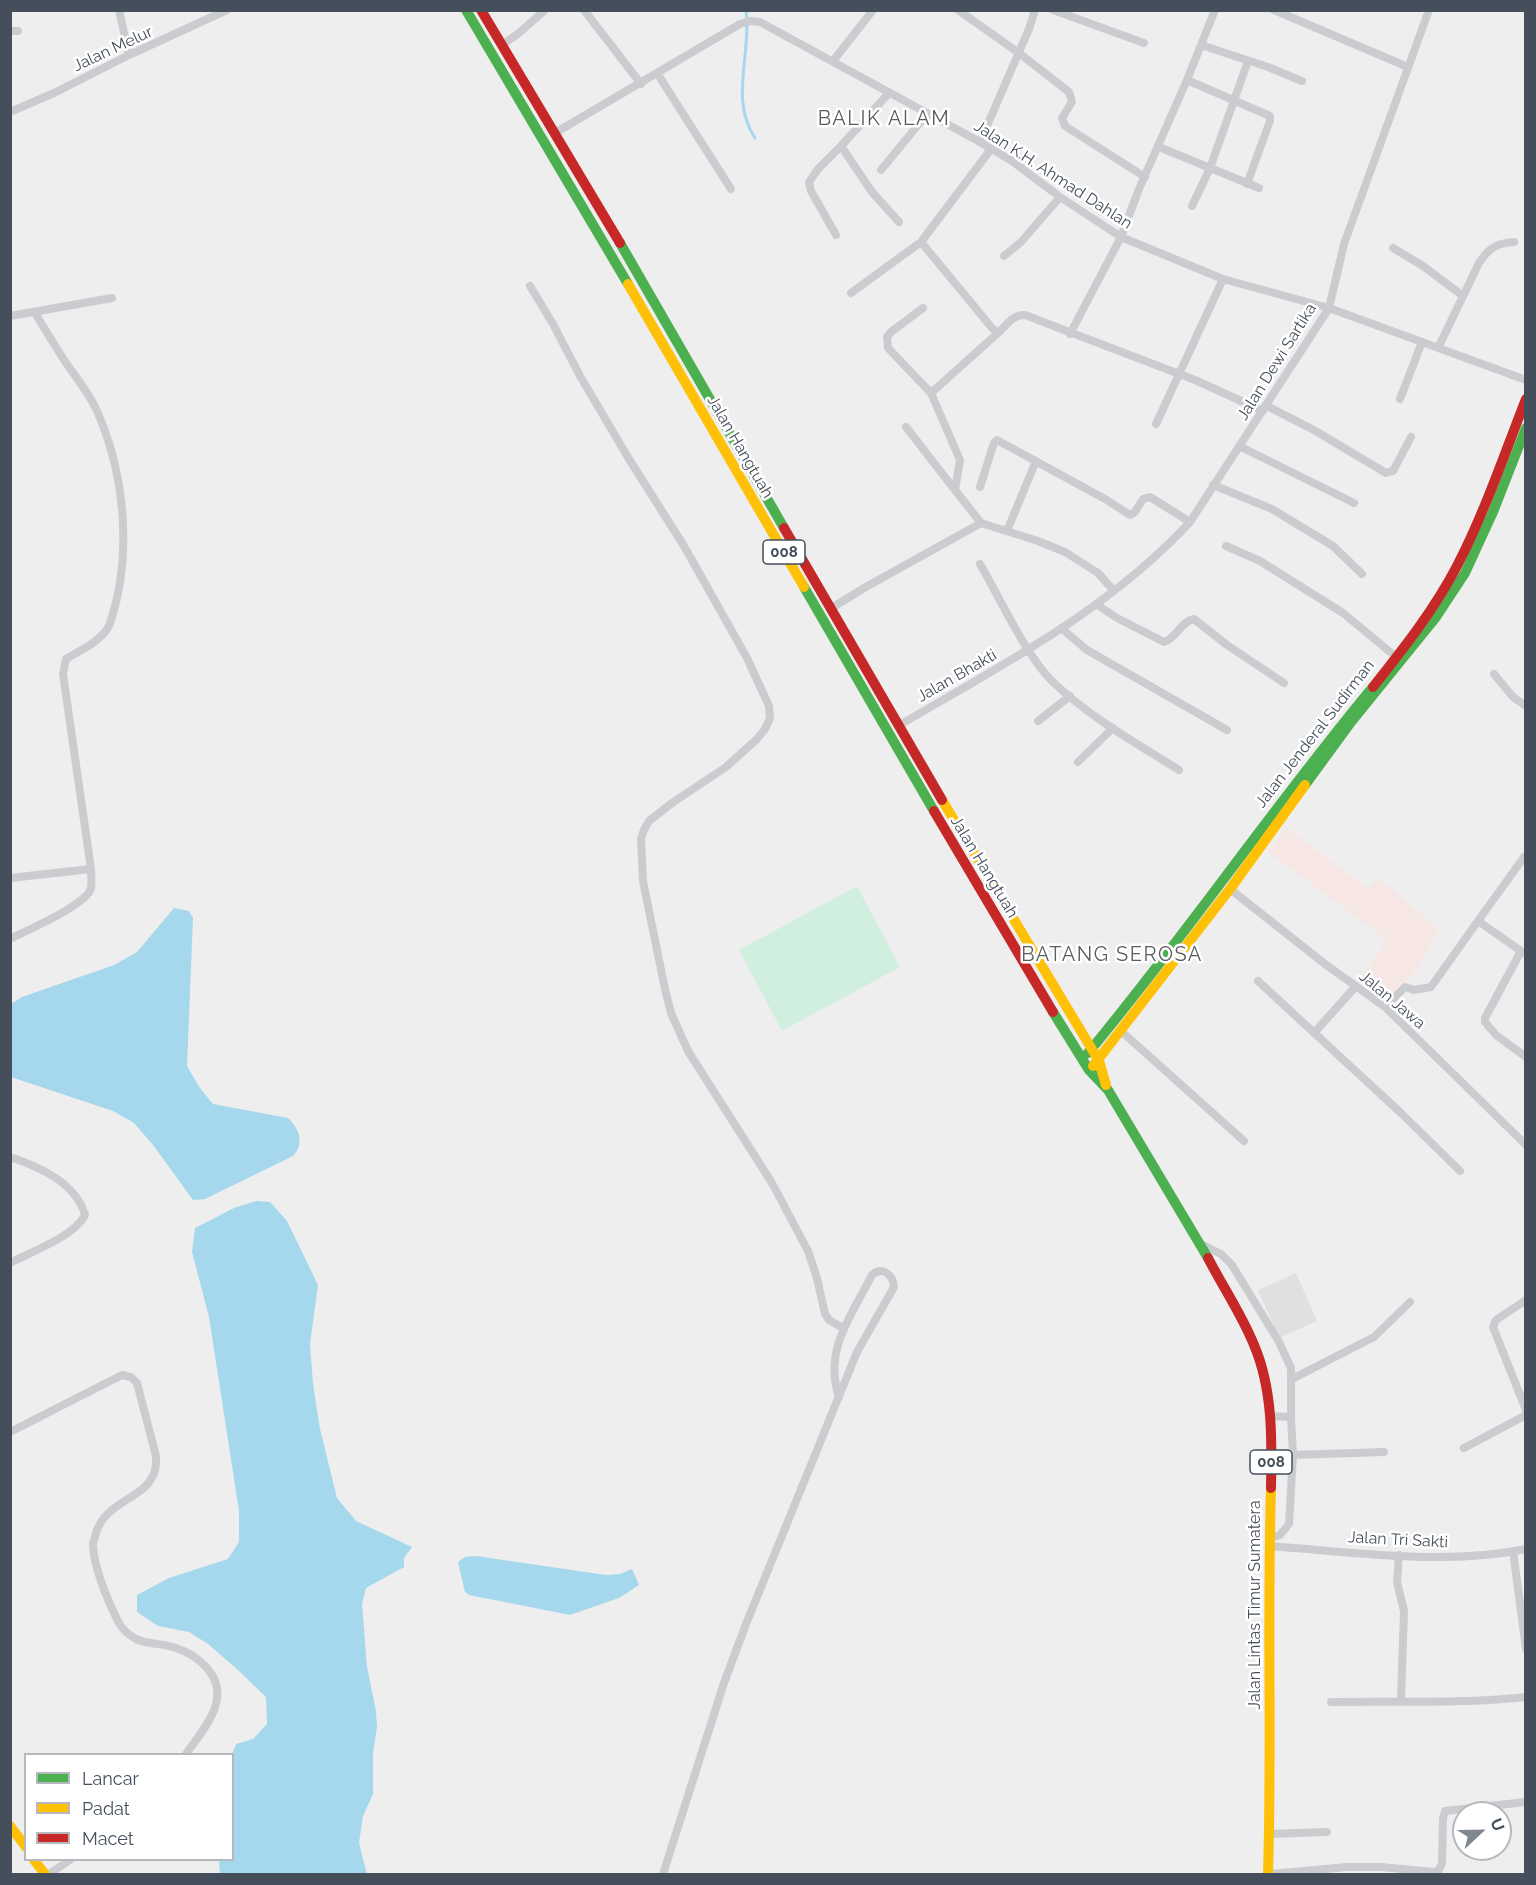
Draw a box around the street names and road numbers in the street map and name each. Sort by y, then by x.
street label: Jalan Melur [70,22,156,76]
street label: Jalan K.H. Ahmad Dahlan [970,117,1136,233]
street label: Jalan Dewi Sartika [1233,300,1321,424]
street label: Jalan Hangtuah [703,392,777,502]
road number: 008 [763,540,805,564]
street label: Jalan Bhakti [914,645,1000,707]
street label: Jalan Jenderal Sudirman [1251,656,1379,812]
street label: Jalan Hangtuah [946,813,1022,921]
street label: Jalan Jawa [1355,967,1429,1033]
road number: 008 [1250,1450,1292,1474]
street label: Jalan Lintas Timur Sumatera [1245,1500,1265,1710]
street label: Jalan Tri Sakti [1348,1528,1448,1552]

